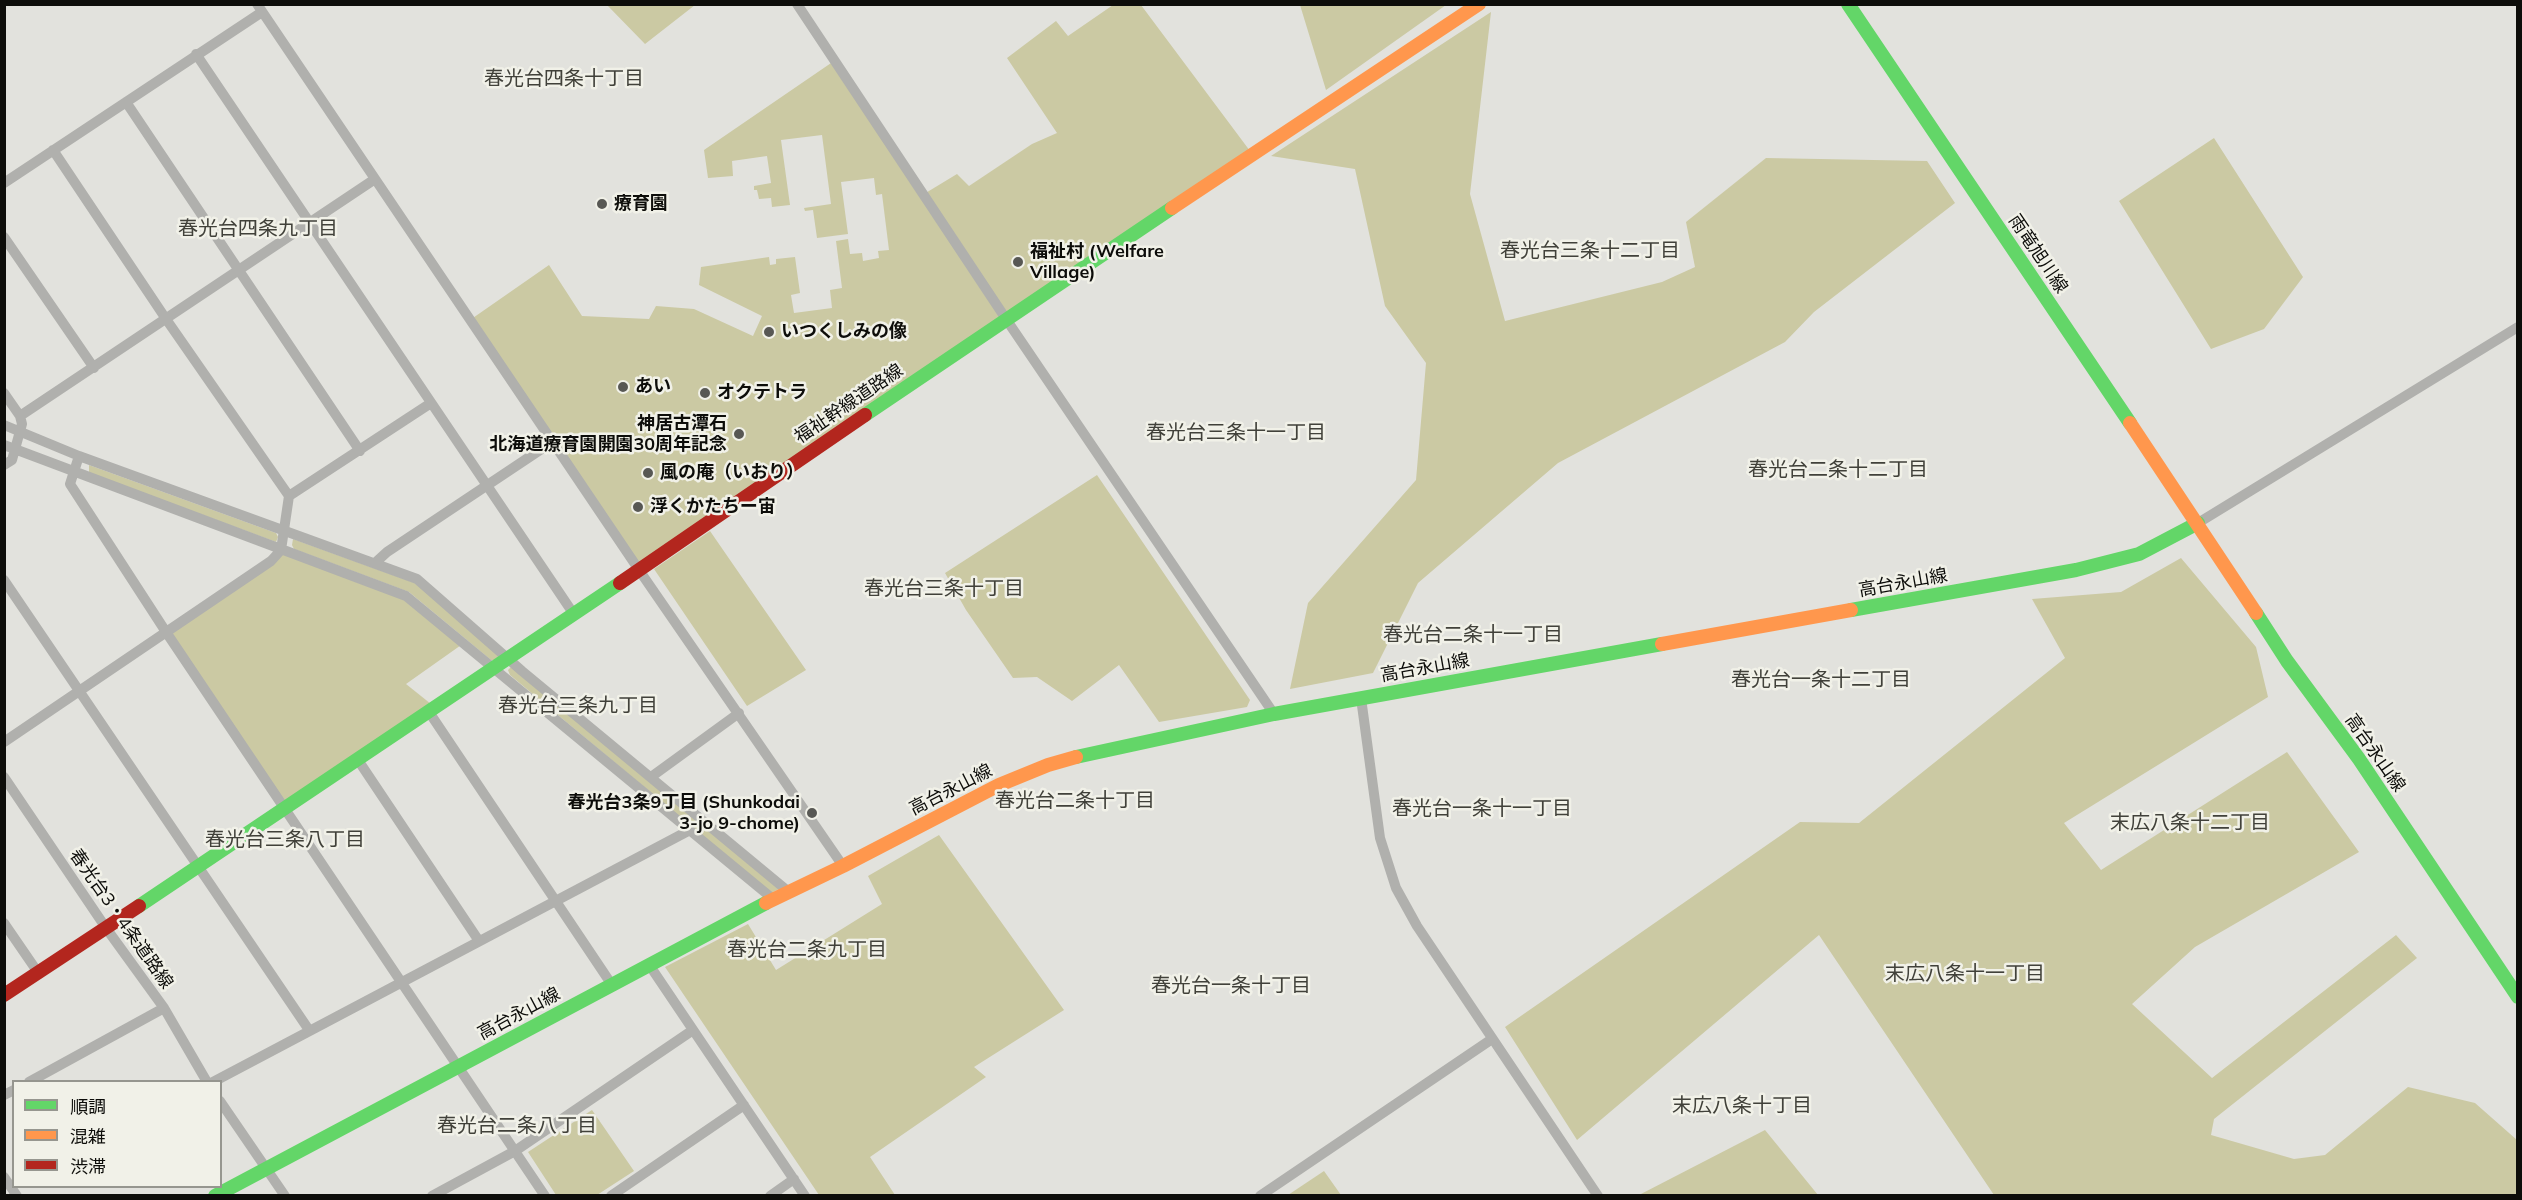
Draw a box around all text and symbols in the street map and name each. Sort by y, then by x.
district label: 春光台四条十丁目 [484,67,644,91]
place label: 療育園 [614,193,668,215]
marker: 療育園 [595,197,609,211]
street label: 雨竜旭川線 [2004,211,2072,297]
district label: 春光台四条九丁目 [178,217,338,241]
district label: 春光台三条十二丁目 [1500,239,1680,263]
place label: 福祉村 (Welfare Village) [1030,241,1164,284]
marker: 福祉村 (Welfare Village) [1011,255,1025,269]
place label: いつくしみの像 [781,321,907,343]
marker: いつくしみの像 [762,325,776,339]
street label: 福祉幹線道路線 [791,360,907,448]
place label: あい [635,376,671,398]
marker: あい [616,380,630,394]
place label: オクテトラ [717,382,807,404]
marker: オクテトラ [698,386,712,400]
place label: 神居古潭石 北海道療育園開園30周年記念 [489,413,727,456]
district label: 春光台三条十一丁目 [1146,421,1326,445]
marker: 神居古潭石 北海道療育園開園30周年記念 [732,427,746,441]
district label: 春光台二条十二丁目 [1748,458,1928,482]
place label: 風の庵（いおり） [660,462,804,484]
marker: 風の庵（いおり） [641,466,655,480]
place label: 浮くかたちー宙 [650,496,776,518]
marker: 浮くかたちー宙 [631,500,645,514]
street label: 高台永山線 [1857,565,1949,601]
district label: 春光台三条十丁目 [864,577,1024,601]
district label: 春光台二条十一丁目 [1383,623,1563,647]
street label: 高台永山線 [1379,650,1471,686]
district label: 春光台一条十二丁目 [1731,668,1911,692]
district label: 春光台三条九丁目 [498,694,658,718]
street label: 高台永山線 [2340,710,2410,796]
street label: 高台永山線 [906,760,996,820]
district label: 春光台二条十丁目 [995,789,1155,813]
place label: 春光台3条9丁目 (Shunkodai 3-jo 9-chome) [568,792,800,834]
district label: 春光台一条十一丁目 [1392,797,1572,821]
marker: 春光台3条9丁目 (Shunkodai 3-jo 9-chome) [805,806,819,820]
district label: 末広八条十二丁目 [2110,811,2270,835]
district label: 春光台三条八丁目 [205,828,365,852]
street label: 春光台3・4条道路線 [65,845,177,993]
district label: 春光台二条九丁目 [727,938,887,962]
district label: 末広八条十一丁目 [1885,962,2045,986]
district label: 春光台一条十丁目 [1151,974,1311,998]
street label: 高台永山線 [474,983,564,1045]
legend [12,1080,222,1188]
district label: 末広八条十丁目 [1672,1094,1812,1118]
text: 順調 [70,1095,106,1118]
district label: 春光台二条八丁目 [437,1114,597,1138]
text: 混雑 [70,1125,106,1148]
text: 渋滞 [70,1155,106,1178]

